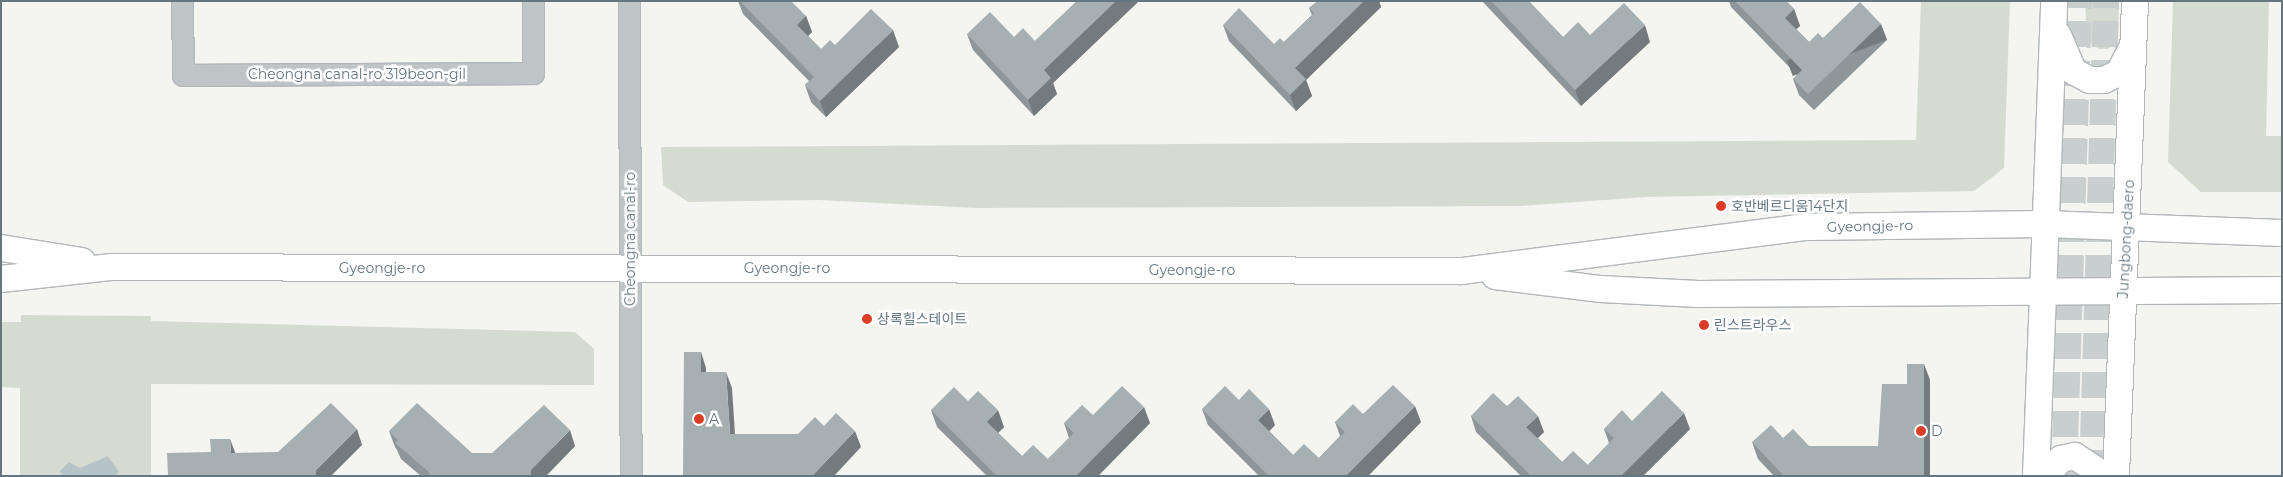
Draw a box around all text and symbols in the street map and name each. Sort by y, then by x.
street label: Cheongna canal-ro 319beon-gil [248,66,466,82]
street label: Cheongna canal-ro [622,172,638,306]
street label: Jungbong-daero [2115,179,2137,299]
place label: 호반베르디움14단지 [1731,198,1848,214]
marker: 호반베르디움14단지 [1715,200,1727,212]
street label: Gyeongje-ro [1827,217,1913,235]
street label: Gyeongje-ro [339,260,425,276]
street label: Gyeongje-ro [744,260,830,276]
street label: Gyeongje-ro [1149,262,1235,278]
place label: 상록힐스테이트 [877,311,967,327]
marker: 상록힐스테이트 [861,313,873,325]
place label: 린스트라우스 [1714,317,1791,333]
marker: 린스트라우스 [1698,319,1710,331]
place label: A [709,411,719,427]
marker: A [693,413,705,425]
place label: D [1931,423,1943,439]
marker: D [1915,425,1927,437]

